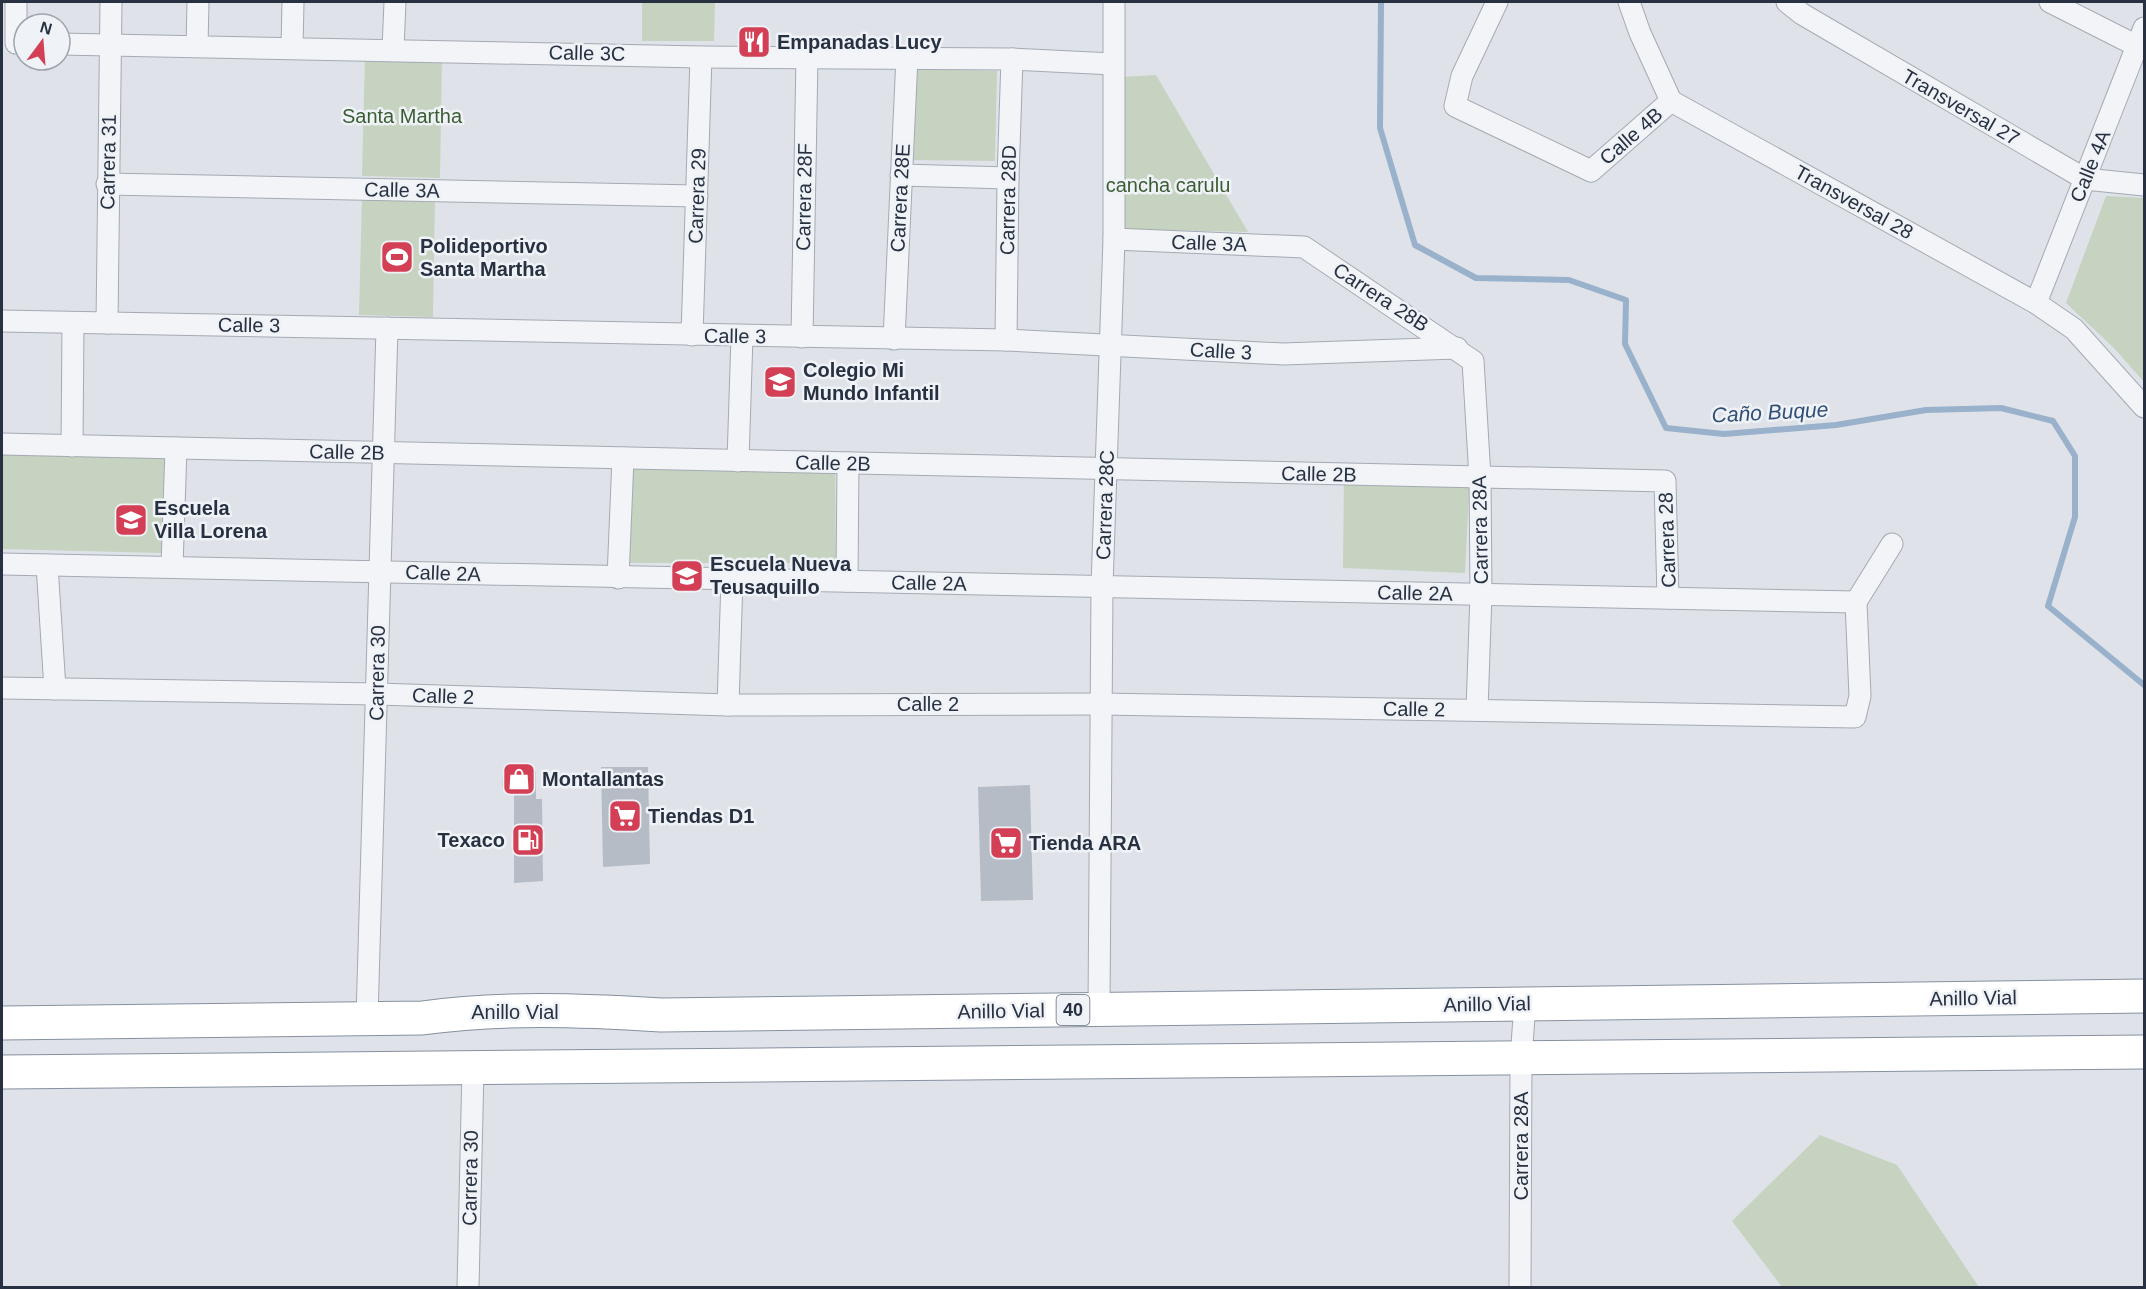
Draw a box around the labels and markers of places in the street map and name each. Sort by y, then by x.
restaurant icon: Empanadas Lucy [736,24,772,60]
place label: Empanadas Lucy [777,31,942,53]
place label: Polideportivo Santa Martha [420,235,548,280]
sports icon: Polideportivo Santa Martha [379,239,415,275]
place label: Colegio Mi Mundo Infantil [803,359,940,404]
school or university icon: Colegio Mi Mundo Infantil [762,364,798,400]
place label: Escuela Villa Lorena [154,497,268,542]
school or university icon: Escuela Villa Lorena [113,502,149,538]
place label: Escuela Nueva Teusaquillo [710,553,852,598]
school or university icon: Escuela Nueva Teusaquillo [669,558,705,594]
shop icon: Montallantas [501,761,537,797]
place label: Montallantas [542,768,664,790]
supermarket icon: Tiendas D1 [607,798,643,834]
place label: Tiendas D1 [648,805,754,827]
fuel station icon: Texaco [510,822,546,858]
supermarket icon: Tienda ARA [988,825,1024,861]
place label: Texaco [438,829,505,851]
place label: Tienda ARA [1029,832,1141,854]

